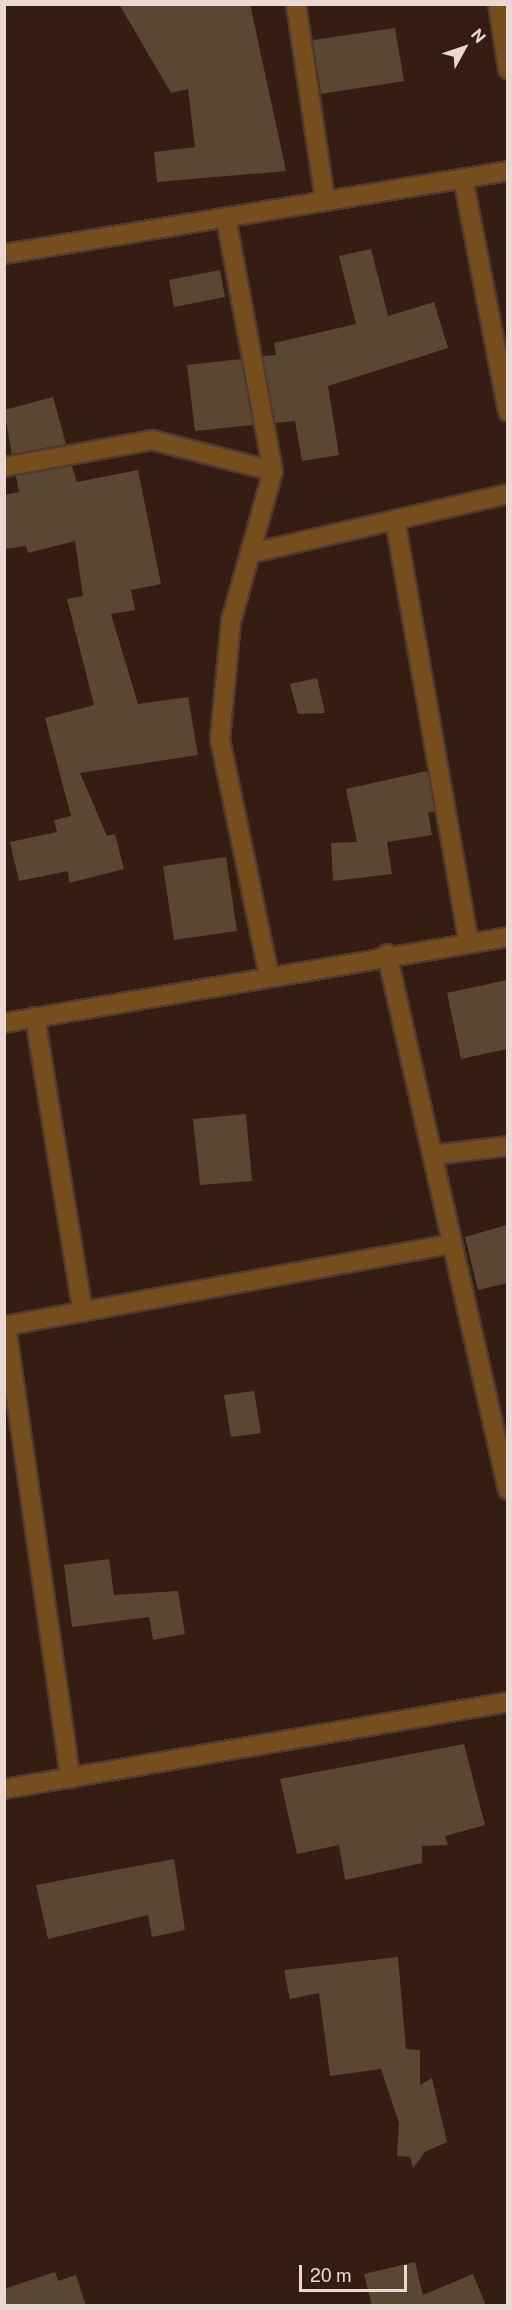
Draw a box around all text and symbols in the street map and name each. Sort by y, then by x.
north arrow [434,18,494,78]
text: N [467,25,489,47]
scale bar [302,2253,410,2291]
text: 20 m [310,2265,352,2286]

